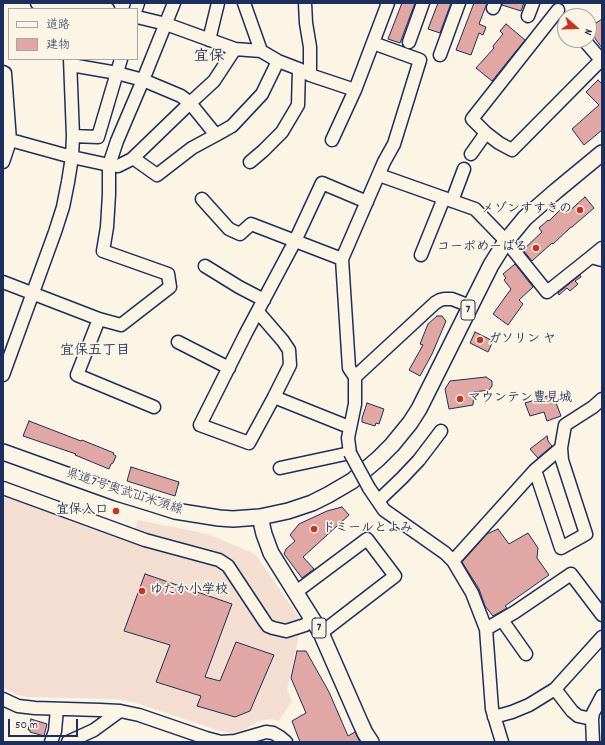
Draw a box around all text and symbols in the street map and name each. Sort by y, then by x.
legend [8,8,138,60]
north arrow [557,8,597,48]
text: 道路 [46,17,70,34]
text: N [579,26,596,37]
text: 建物 [46,37,70,54]
district label: 宜保 [194,49,224,67]
place label: メゾンすすきの [481,202,572,218]
marker: メゾンすすきの [575,205,585,215]
place label: コーポめーばる [437,240,528,256]
marker: コーポめーばる [531,243,541,253]
road number: 7 [461,300,475,320]
place label: ガソリン ヤ [488,332,556,348]
marker: ガソリン ヤ [475,335,485,345]
district label: 宜保五丁目 [60,344,130,360]
place label: マウンテン豊見城 [468,391,572,407]
marker: マウンテン豊見城 [455,394,465,404]
street label: 県道7号奥武山米須線 [64,467,184,519]
place label: 宜保入口 [56,503,108,519]
marker: 宜保入口 [111,506,121,516]
place label: ドミールとよみ [322,521,413,537]
marker: ドミールとよみ [309,524,319,534]
place label: ゆたか小学校 [150,583,228,599]
marker: ゆたか小学校 [137,586,147,596]
road number: 7 [312,618,326,638]
scale bar [10,711,80,737]
text: 50 m [15,717,38,734]

